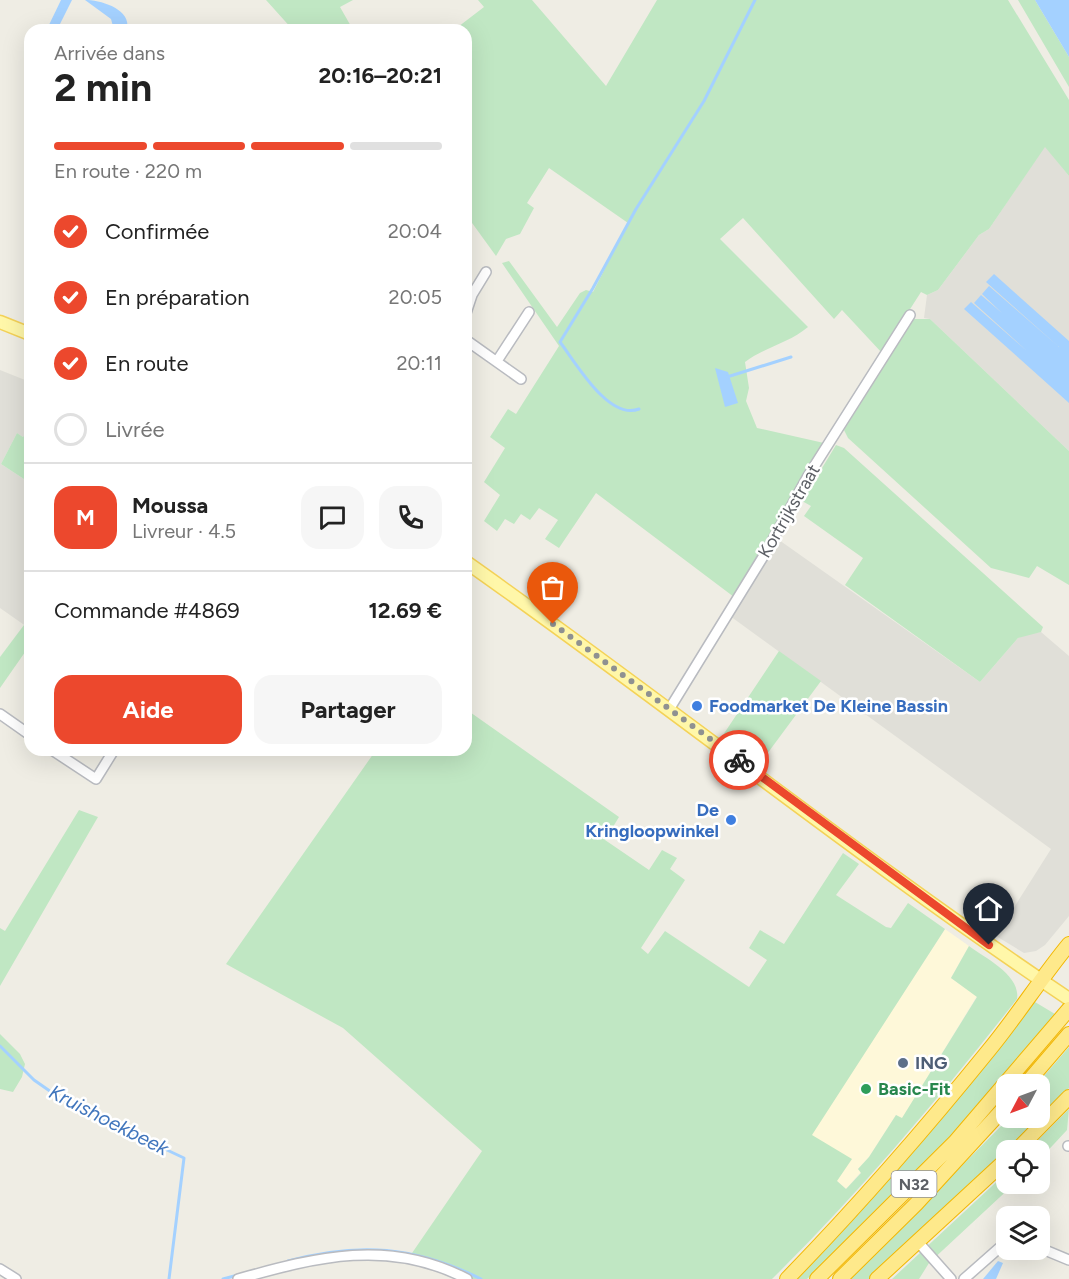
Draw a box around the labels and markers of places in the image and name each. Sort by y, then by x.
pin [527,562,578,624]
place label: Foodmarket De Kleine Bassin [709,695,948,717]
marker: Foodmarket De Kleine Bassin [690,699,704,713]
place label: De Kringloopwinkel [585,799,719,842]
marker: De Kringloopwinkel [724,813,738,827]
pin [963,883,1014,945]
place label: ING [915,1052,948,1074]
marker: ING [896,1056,910,1070]
place label: Basic-Fit [878,1078,951,1100]
marker: Basic-Fit [859,1082,873,1096]

